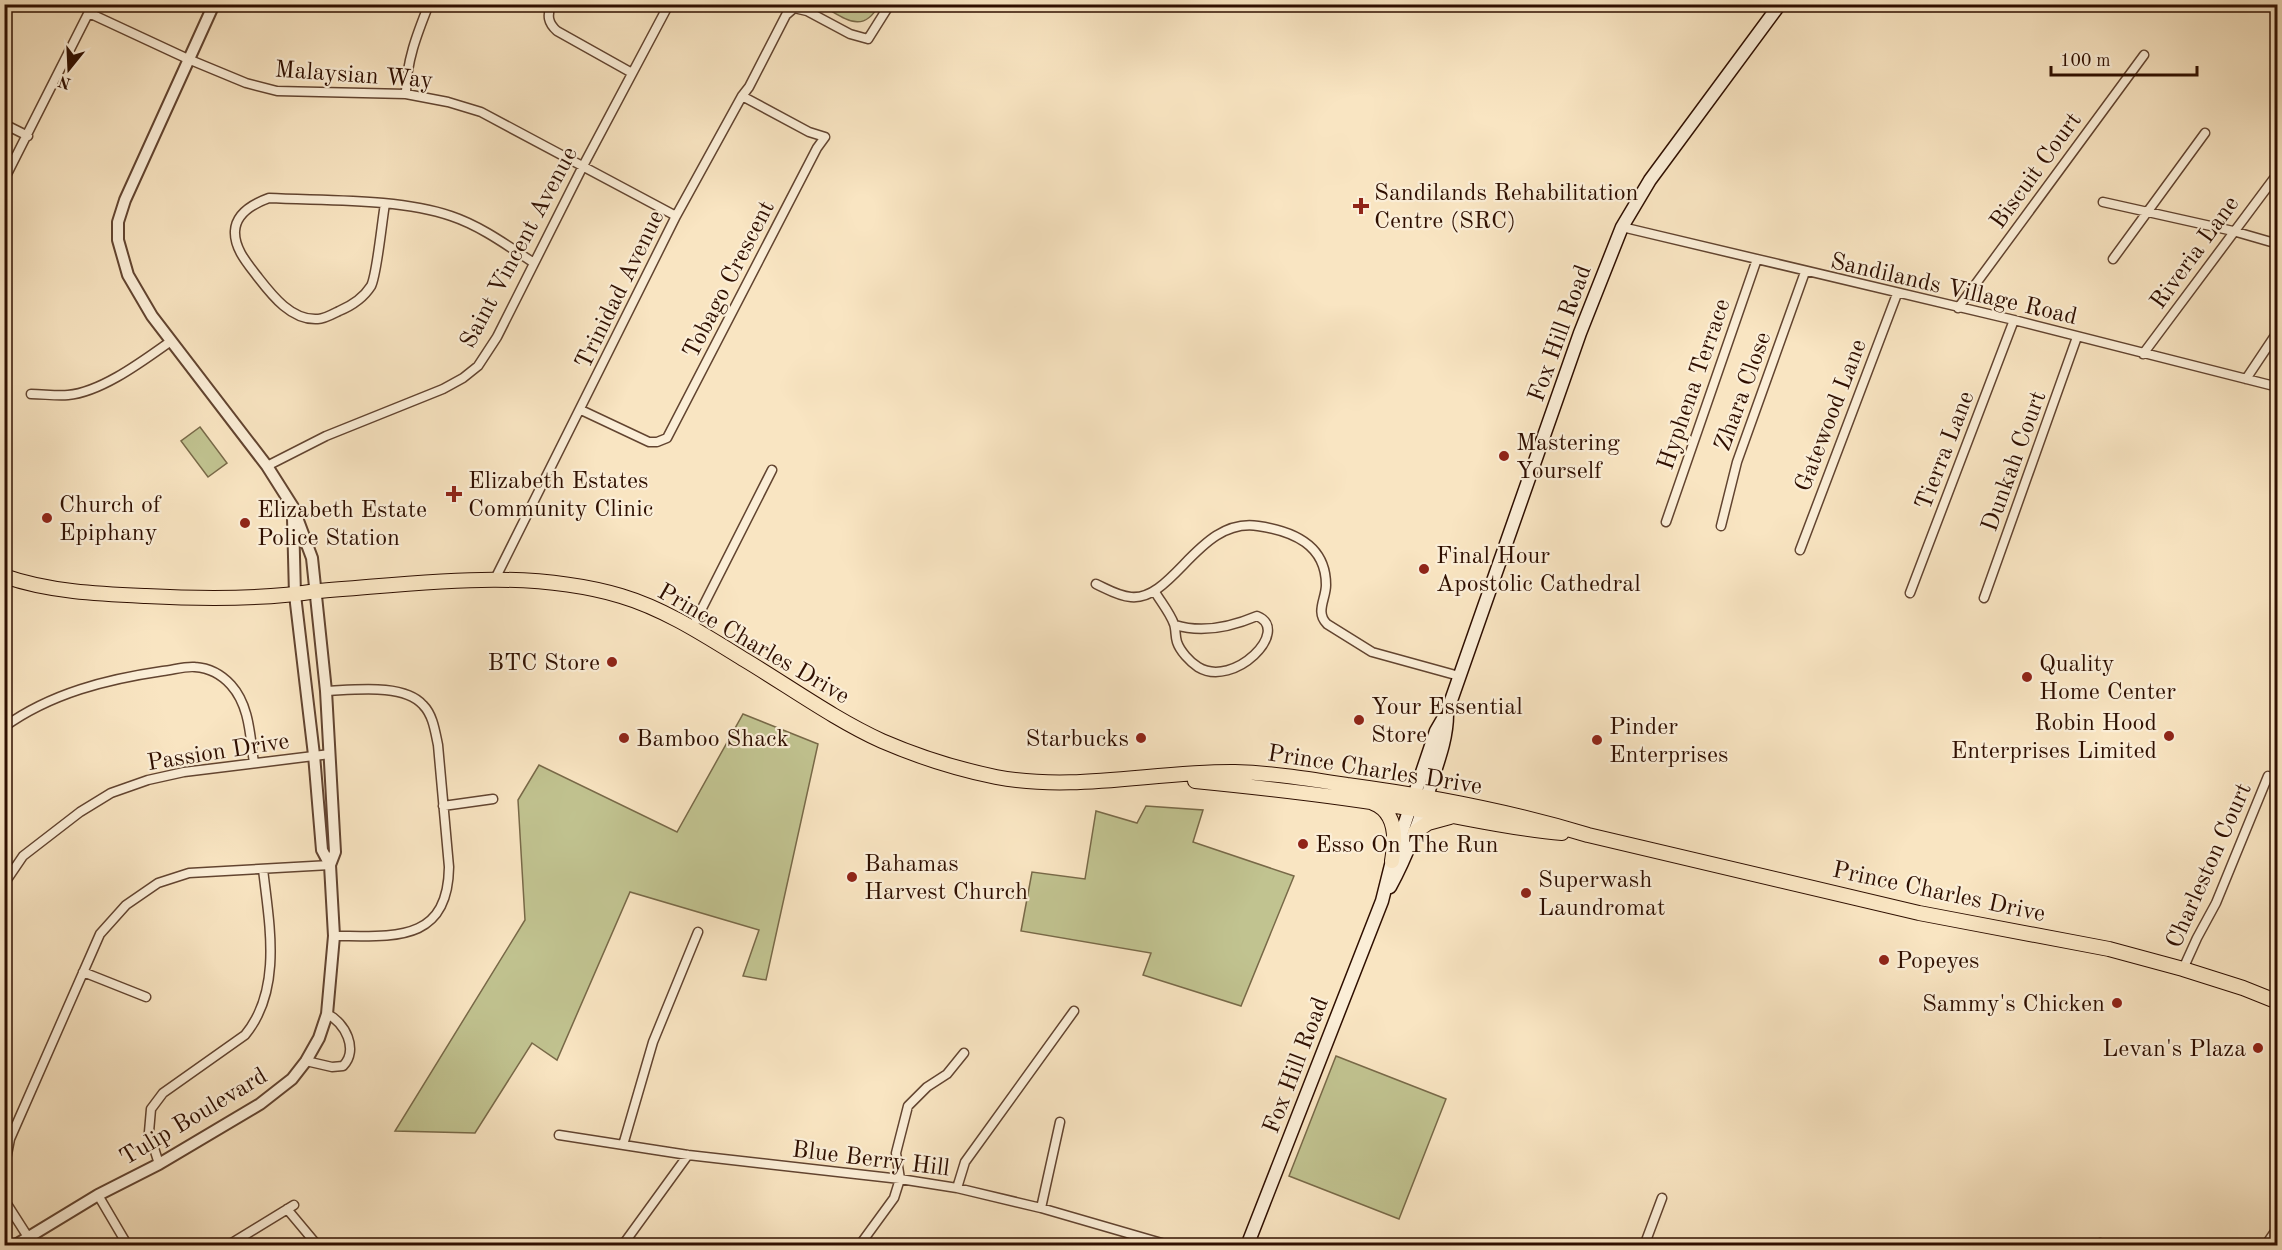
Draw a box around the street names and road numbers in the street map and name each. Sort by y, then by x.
street label: Malaysian Way [274,58,434,94]
street label: Biscuit Court [1987,109,2087,234]
street label: Saint Vincent Avenue [457,143,583,352]
street label: Riveria Lane [2147,192,2244,314]
street label: Tobago Crescent [680,197,780,363]
street label: Trinidad Avenue [572,207,669,373]
street label: Sandilands Village Road [1828,250,2079,330]
street label: Fox Hill Road [1525,262,1597,405]
street label: Hyphena Terrace [1654,296,1735,473]
street label: Zhara Close [1711,329,1777,454]
street label: Gatewood Lane [1792,336,1872,495]
street label: Tierra Lane [1912,388,1979,513]
street label: Dunkah Court [1978,388,2051,535]
street label: Prince Charles Drive [653,580,853,709]
street label: Passion Drive [145,730,291,776]
street label: Prince Charles Drive [1266,742,1484,800]
street label: Charleston Court [2163,780,2257,952]
street label: Prince Charles Drive [1830,859,2047,927]
street label: Fox Hill Road [1260,994,1334,1137]
street label: Tulip Boulevard [116,1064,272,1171]
street label: Blue Berry Hill [791,1138,951,1182]

